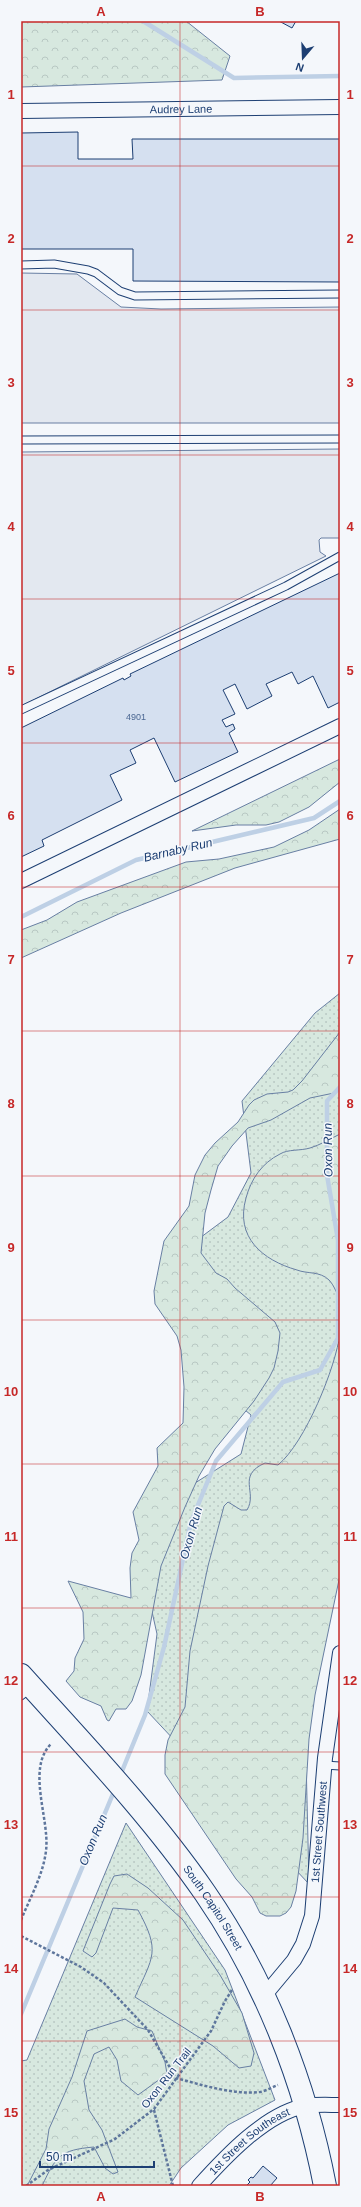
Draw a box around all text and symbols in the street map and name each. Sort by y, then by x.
text: A [96,4,106,19]
text: B [255,4,265,19]
north arrow [283,38,323,78]
text: N [294,60,305,74]
text: 1 [7,87,15,102]
text: 1 [346,87,354,102]
street label: Audrey Lane [150,103,212,115]
text: 2 [7,231,15,246]
text: 2 [346,231,354,246]
text: 3 [7,375,15,390]
text: 3 [346,375,354,390]
text: 4 [7,519,15,534]
text: 4 [346,519,354,534]
text: 5 [7,663,15,678]
text: 5 [346,663,354,678]
house number: 4901 [126,712,146,722]
text: 6 [7,808,15,823]
text: 6 [346,808,354,823]
water label: Barnaby Run [142,835,214,865]
text: 7 [7,952,15,967]
text: 7 [346,952,354,967]
text: 8 [7,1096,15,1111]
text: 8 [346,1096,354,1111]
water label: Oxon Run [321,1123,335,1177]
text: 9 [7,1240,15,1255]
text: 9 [346,1240,354,1255]
text: 10 [4,1384,18,1399]
text: 10 [343,1384,357,1399]
water label: Oxon Run [177,1505,205,1561]
text: 11 [4,1529,18,1544]
text: 11 [343,1529,357,1544]
text: 12 [4,1673,18,1688]
text: 12 [343,1673,357,1688]
street label: 1st Street Southwest [309,1781,329,1883]
water label: Oxon Run [76,1812,110,1868]
text: 13 [4,1817,18,1832]
text: 13 [343,1817,357,1832]
street label: South Capitol Street [181,1863,245,1952]
text: 14 [4,1961,19,1976]
text: 14 [343,1961,358,1976]
street label: Oxon Run Trail [139,2045,193,2111]
text: 15 [4,2105,18,2120]
street label: 1st Street Southeast [207,2105,291,2177]
text: 15 [343,2105,357,2120]
scale bar [40,2143,154,2169]
text: 50 m [46,2150,73,2164]
text: A [96,2189,106,2204]
text: B [255,2189,265,2204]

